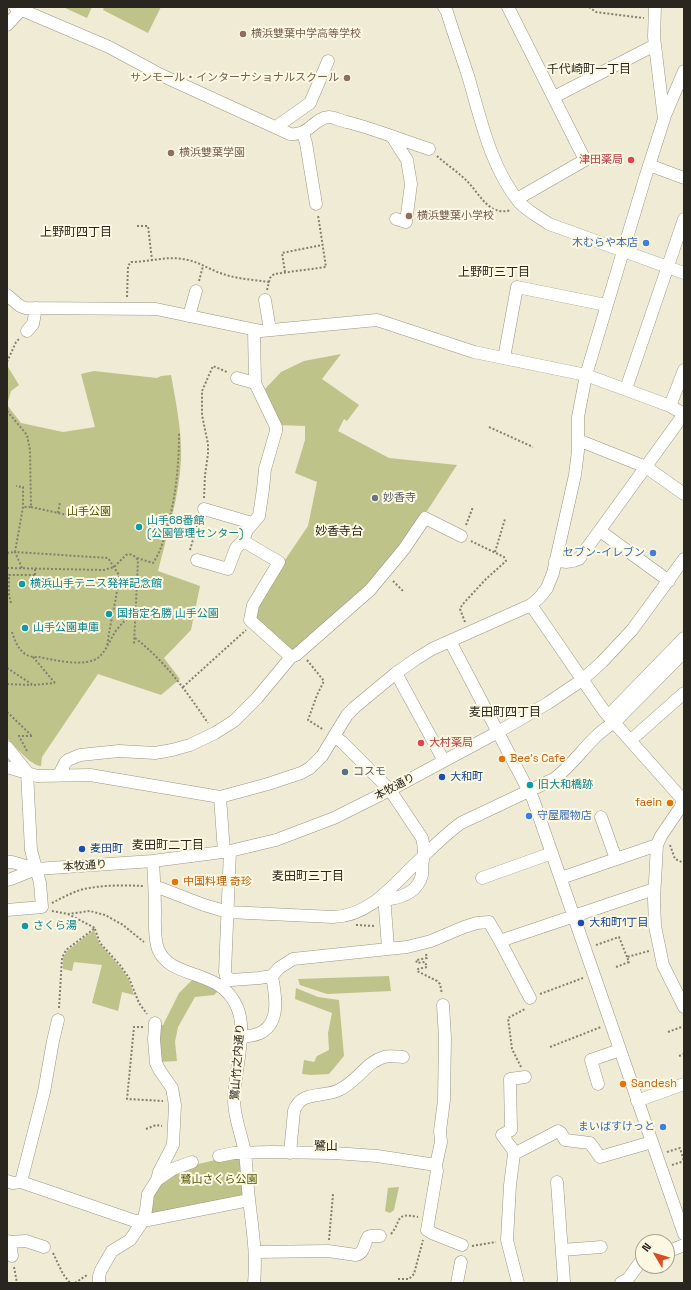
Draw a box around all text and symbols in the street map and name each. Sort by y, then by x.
place label: 横浜雙葉中学高等学校 [251,27,361,41]
marker: 横浜雙葉中学高等学校 [238,29,248,39]
district label: 千代崎町一丁目 [547,63,631,77]
place label: サンモール・インターナショナルスクール [130,71,339,85]
marker: サンモール・インターナショナルスクール [342,73,352,83]
place label: 横浜雙葉学園 [179,146,245,160]
marker: 横浜雙葉学園 [166,148,176,158]
place label: 津田薬局 [579,153,623,167]
marker: 津田薬局 [626,155,636,165]
place label: 横浜雙葉小学校 [417,209,494,223]
marker: 横浜雙葉小学校 [404,211,414,221]
district label: 上野町四丁目 [40,226,112,240]
place label: 木むらや本店 [572,236,638,250]
marker: 木むらや本店 [641,238,651,248]
district label: 上野町三丁目 [458,266,530,280]
place label: 妙香寺 [383,491,416,505]
marker: 妙香寺 [370,493,380,503]
park label: 山手公園 [67,505,111,519]
place label: 山手68番館 (公園管理センター) [147,514,243,540]
marker: 山手68番館 (公園管理センター) [134,522,144,532]
district label: 妙香寺台 [315,525,363,539]
place label: セブン-イレブン [563,546,645,560]
marker: セブン-イレブン [648,548,658,558]
place label: 横浜山手テニス発祥記念館 [30,577,162,591]
marker: 横浜山手テニス発祥記念館 [17,579,27,589]
place label: 国指定名勝 山手公園 [117,607,219,621]
marker: 国指定名勝 山手公園 [104,609,114,619]
place label: 山手公園車庫 [33,621,99,635]
marker: 山手公園車庫 [20,623,30,633]
district label: 麦田町四丁目 [469,706,541,720]
place label: 大村薬局 [429,736,473,750]
marker: 大村薬局 [416,738,426,748]
place label: Bee's Cafe [510,752,565,766]
marker: Bee's Cafe [497,754,507,764]
place label: コスモ [353,765,386,779]
marker: コスモ [340,767,350,777]
place label: 大和町 [450,770,483,784]
street label: 本牧通り [372,771,418,803]
marker: 大和町 [437,772,447,782]
place label: 旧大和橋跡 [538,778,593,792]
marker: 旧大和橋跡 [525,780,535,790]
place label: faein [635,796,662,810]
marker: faein [665,798,675,808]
place label: 守屋履物店 [537,809,592,823]
marker: 守屋履物店 [524,811,534,821]
district label: 麦田町二丁目 [132,839,204,853]
place label: 麦田町 [90,842,123,856]
marker: 麦田町 [77,844,87,854]
street label: 本牧通り [63,858,107,874]
district label: 麦田町三丁目 [272,870,344,884]
place label: 中国料理 奇珍 [183,875,252,889]
marker: 中国料理 奇珍 [170,877,180,887]
place label: 大和町1丁目 [589,916,649,930]
marker: 大和町1丁目 [576,918,586,928]
place label: さくら湯 [33,919,77,933]
marker: さくら湯 [20,921,30,931]
street label: 鷺山竹之内通り [229,1023,247,1101]
place label: Sandesh [631,1077,677,1091]
marker: Sandesh [618,1079,628,1089]
place label: まいばすけっと [578,1120,655,1134]
marker: まいばすけっと [658,1122,668,1132]
district label: 鷺山 [314,1140,338,1154]
park label: 鷺山さくら公園 [181,1173,257,1187]
north arrow [635,1234,675,1274]
text: N [639,1240,654,1254]

